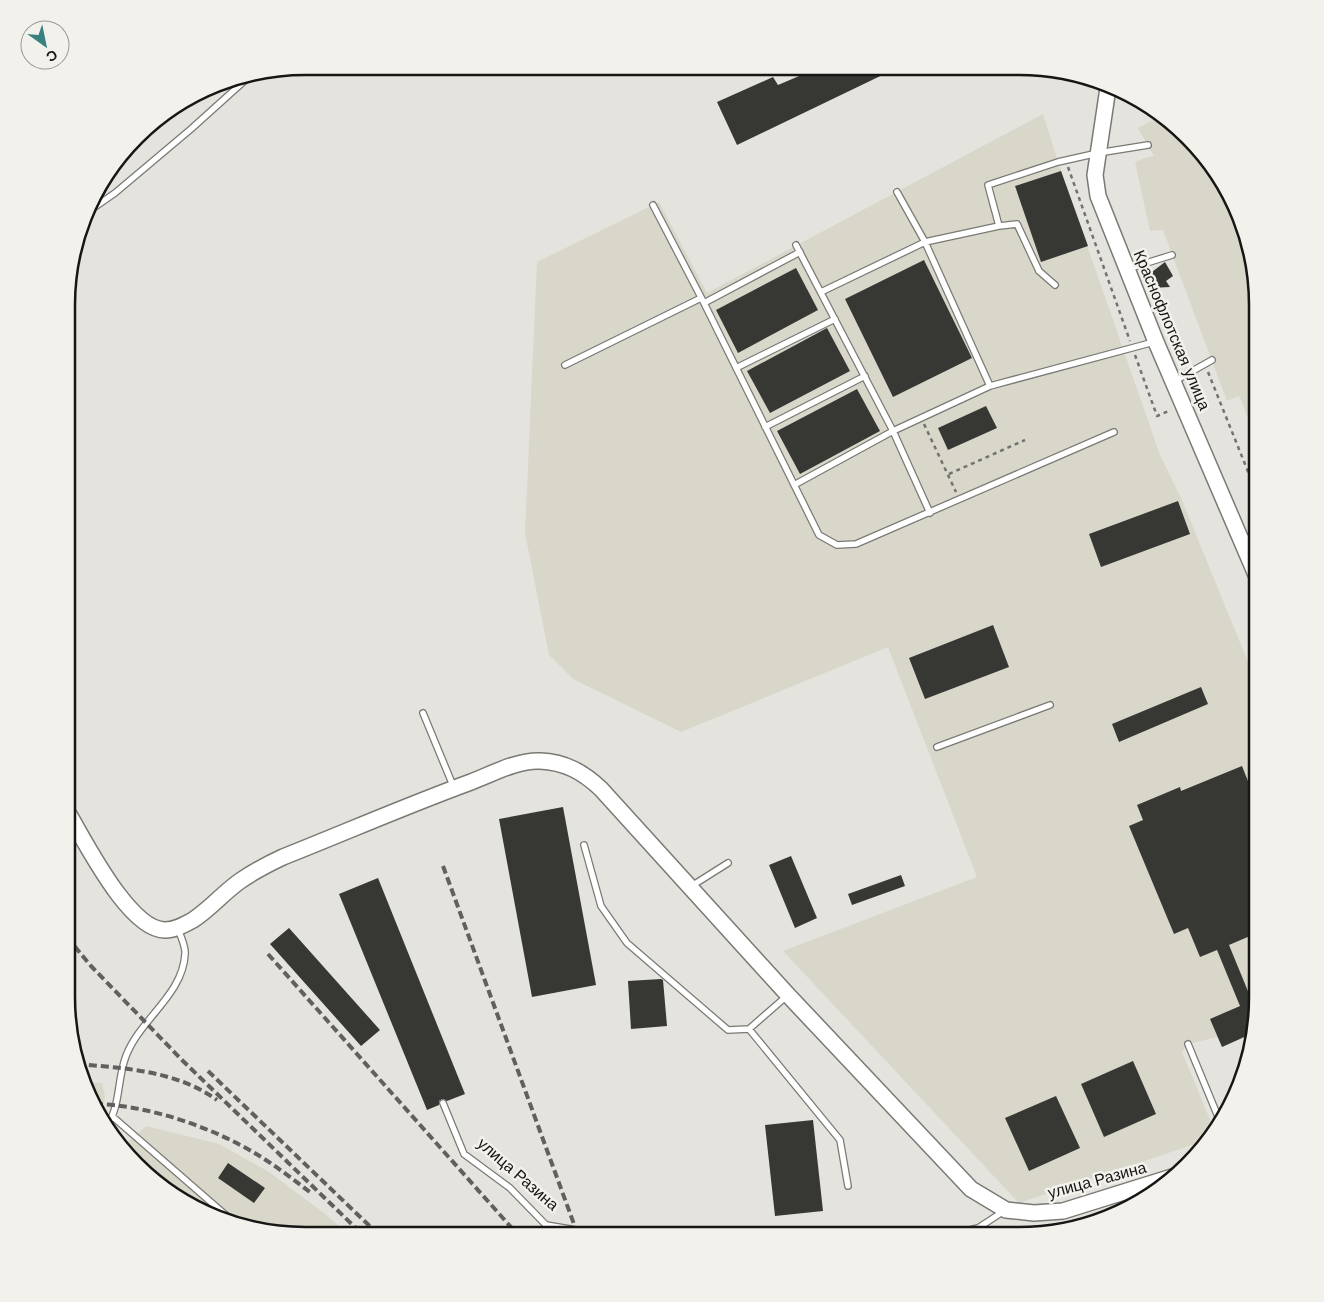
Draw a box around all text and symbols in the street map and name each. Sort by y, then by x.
north arrow [20,20,70,70]
text: С [43,46,61,65]
street label: Краснофлотская улица [1131,247,1214,413]
street label: улица Разина [474,1134,562,1214]
street label: улица Разина [1046,1159,1148,1201]

